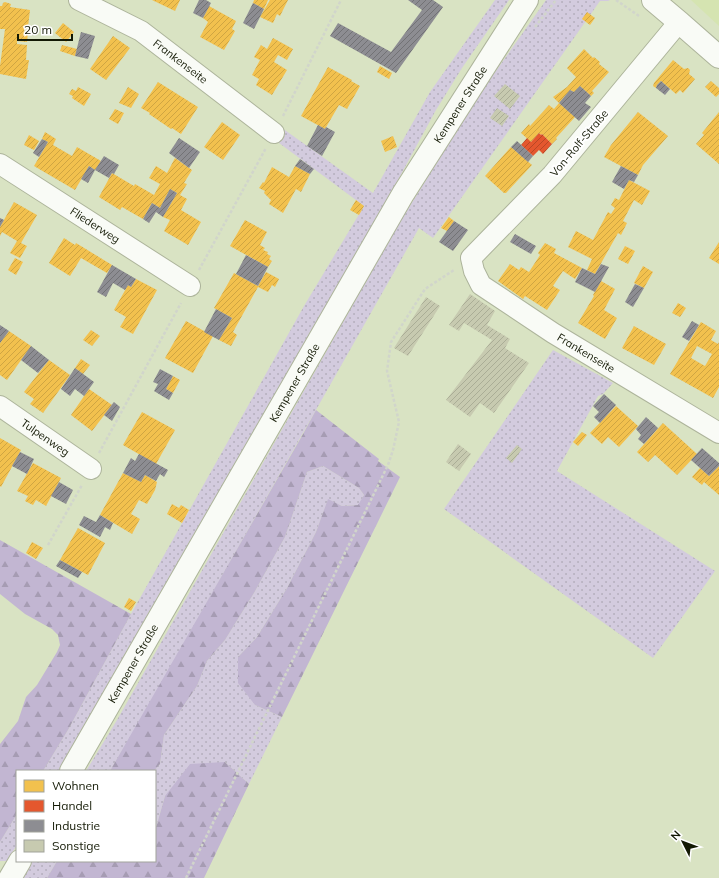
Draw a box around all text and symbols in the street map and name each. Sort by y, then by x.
scale bar [18,16,72,42]
text: 20 m [24,22,52,37]
street label: Frankenseite [150,36,210,87]
street label: Kempener Straße [430,63,490,146]
street label: Von-Rolf-Straße [547,107,611,179]
street label: Fliederweg [68,204,123,246]
street label: Frankenseite [555,330,618,376]
street label: Kempener Straße [266,341,323,425]
street label: Tulpenweg [18,416,72,459]
street label: Kempener Straße [105,622,161,705]
legend [16,770,156,862]
text: Wohnen [52,778,99,793]
text: Handel [52,798,92,813]
text: Industrie [52,818,100,833]
north arrow [663,822,703,862]
text: N [668,828,684,843]
text: Sonstige [52,838,100,853]

